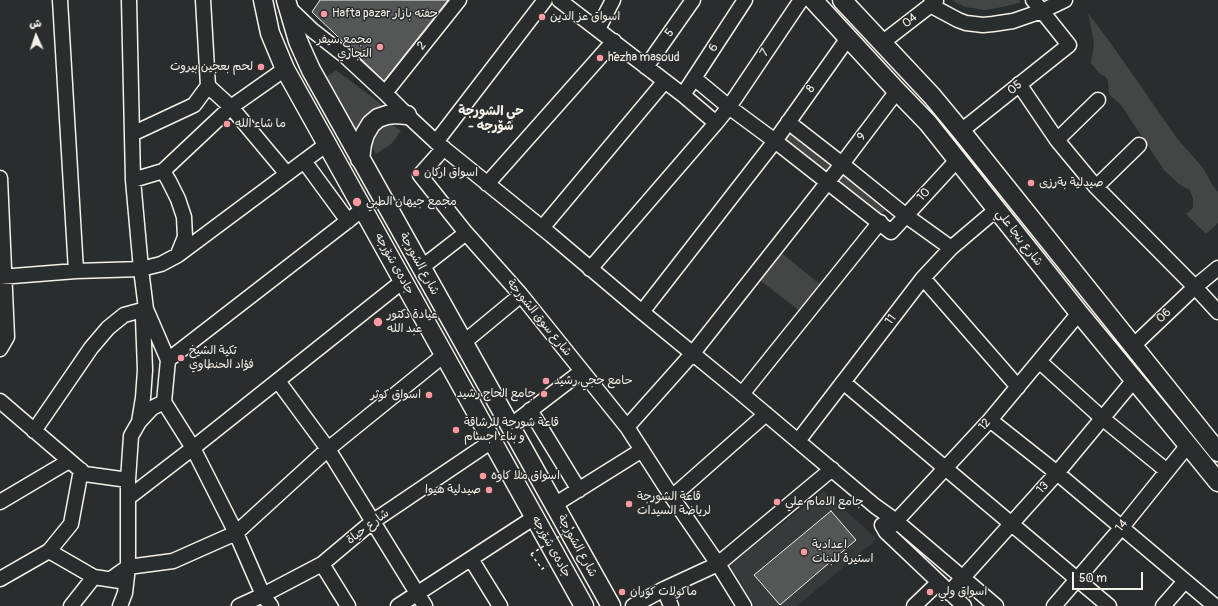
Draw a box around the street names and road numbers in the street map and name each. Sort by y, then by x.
street label: 04 [900,11,920,31]
street label: 5 [662,26,678,40]
street label: 2 [414,39,430,53]
street label: 6 [706,41,722,55]
street label: 7 [757,46,773,60]
street label: 05 [1005,78,1025,98]
street label: 8 [803,82,819,96]
street label: 9 [854,130,870,144]
street label: 10 [914,185,934,205]
street label: شارع بنجا علي [992,207,1046,269]
street label: شارع الشورجة [396,230,442,298]
street label: جادەی شۆرجە [371,231,417,297]
street label: شارع سوق الشورجة [504,277,574,359]
street label: 06 [1154,306,1174,326]
street label: 11 [882,312,900,328]
street label: 12 [976,416,994,434]
street label: 13 [1034,479,1052,497]
street label: شارع حياة [344,506,392,548]
street label: شارع الشورجة [554,512,600,580]
street label: جادەی شۆرجە [528,514,574,580]
street label: 14 [1113,517,1131,535]

